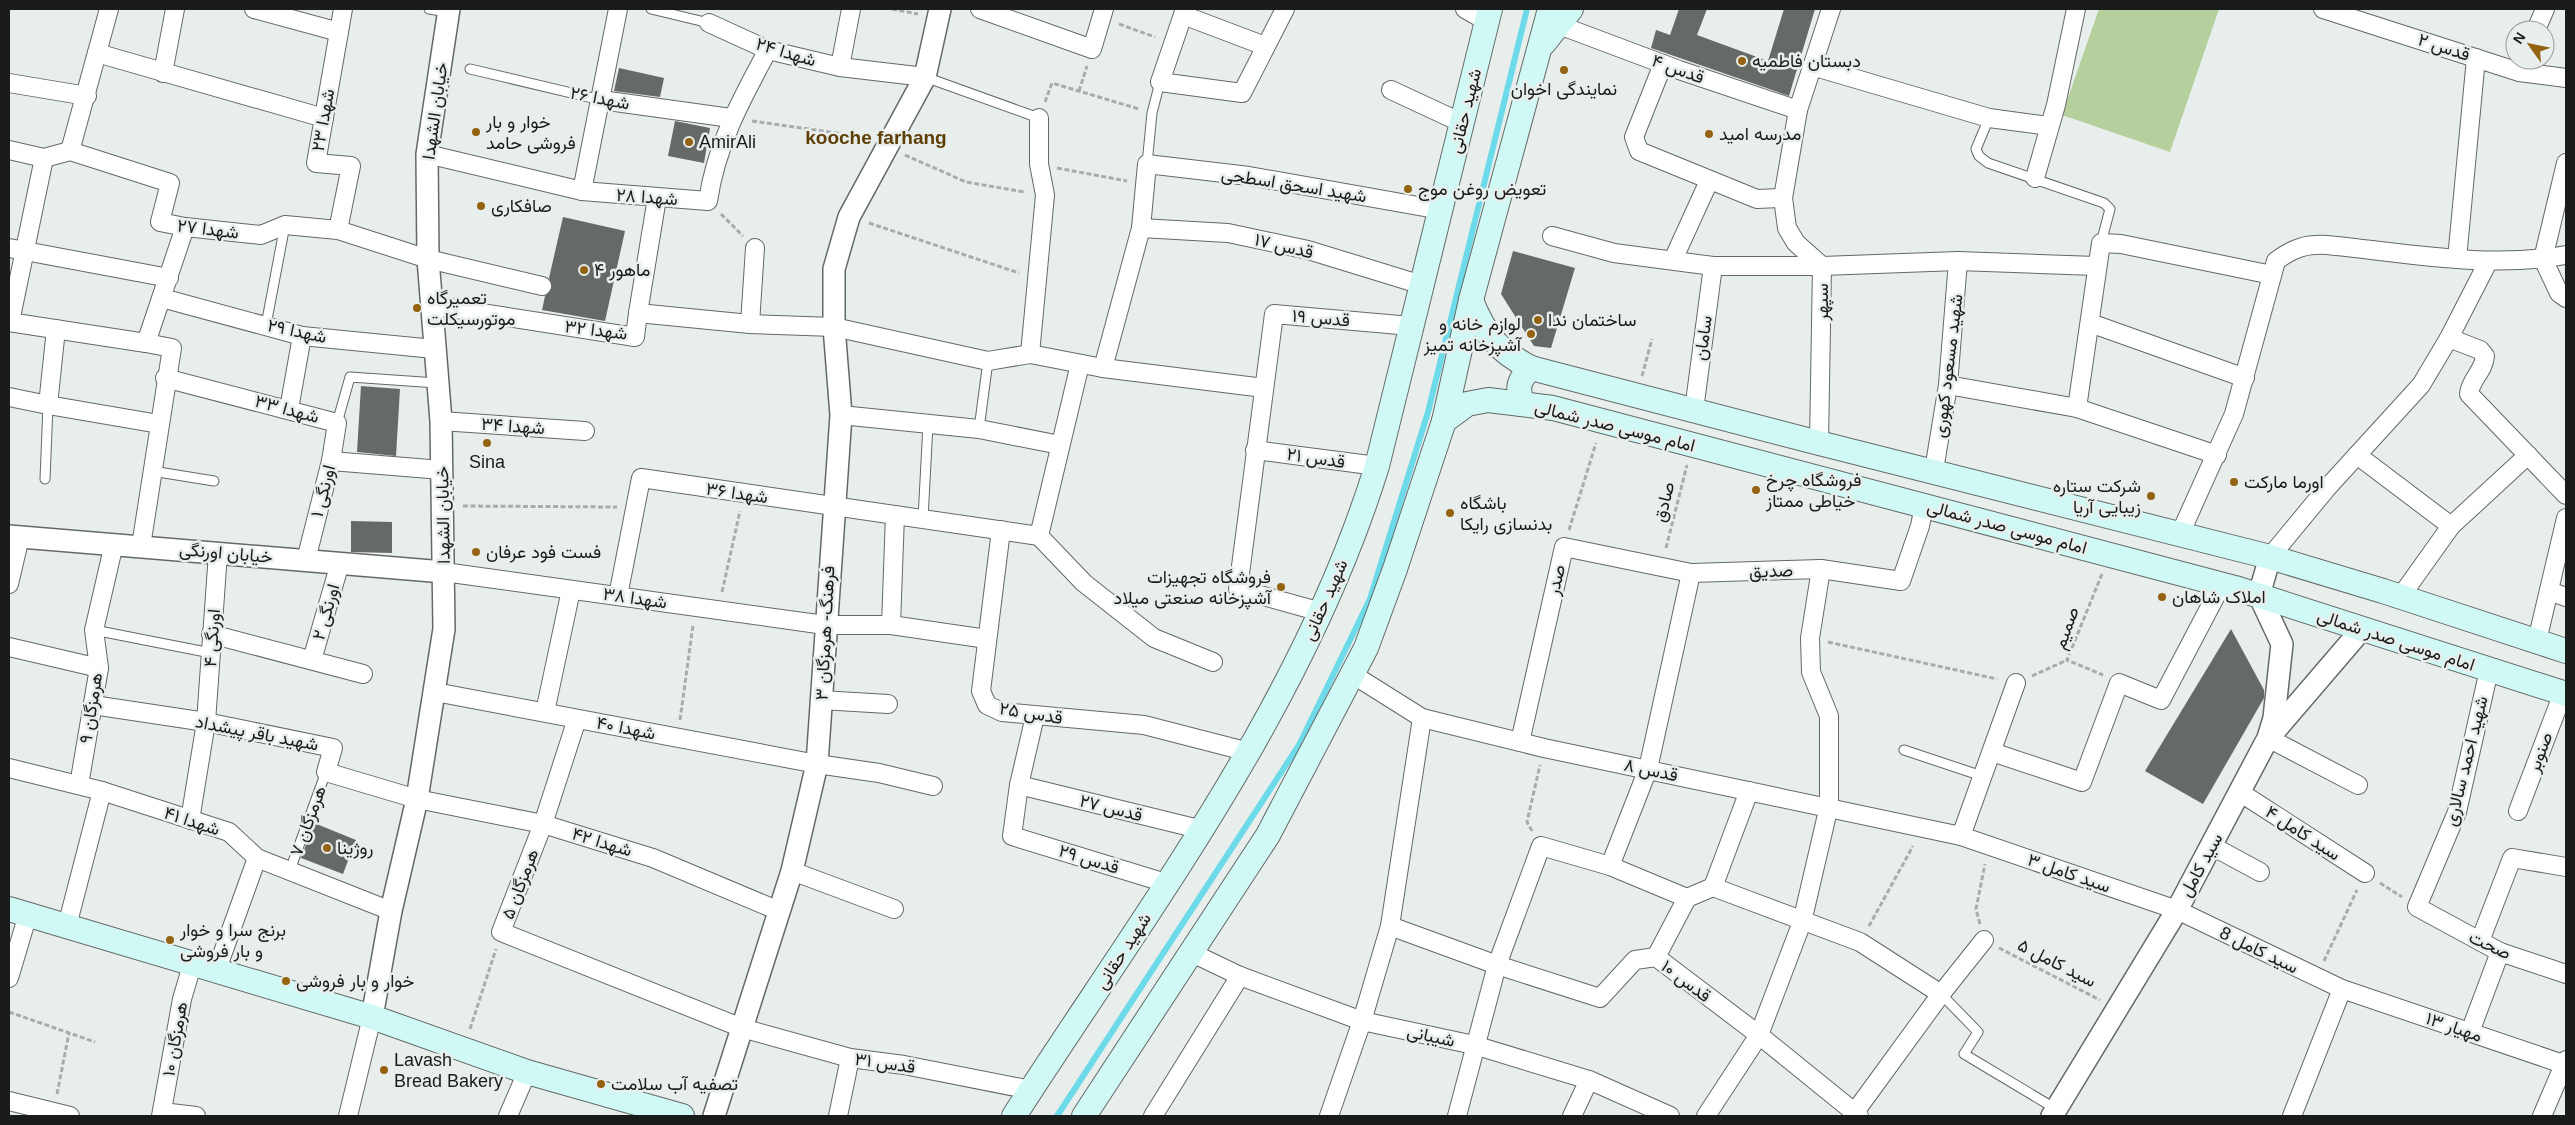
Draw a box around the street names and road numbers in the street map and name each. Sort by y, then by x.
street label: قدس ۲ [2415,29,2473,66]
street label: شهدا ۲۴ [753,33,818,72]
street label: قدس ۴ [1649,50,1707,89]
street label: خیابان الشهدا [418,61,453,161]
street label: شهید حقانی [1445,66,1486,156]
street label: شهدا ۲۶ [568,82,631,115]
street label: شهدا ۲۳ [308,87,339,153]
street label: شهید اسحق اسطحی [1220,164,1368,207]
street label: شهدا ۲۸ [615,185,679,210]
street label: شهدا ۲۷ [176,215,240,244]
street label: قدس ۱۷ [1252,230,1315,263]
street label: سپهر [1812,283,1834,322]
street label: شهید مسعود کهوری [1929,293,1968,439]
street label: قدس ۱۹ [1291,306,1351,331]
street label: سامان [1690,314,1716,362]
street label: شهدا ۲۹ [265,315,328,348]
street label: شهدا ۳۲ [563,316,629,345]
street label: شهدا ۳۳ [252,391,321,428]
street label: امام موسی صدر شمالی [1532,396,1697,458]
street label: شهدا ۳۴ [480,414,546,439]
street label: قدس ۲۱ [1285,444,1346,473]
street label: اورنگی ۱ [307,463,340,520]
street label: خیابان الشهدا [432,466,455,564]
street label: شهدا ۳۶ [705,479,769,508]
street label: صادق [1649,480,1679,524]
street label: امام موسی صدر شمالی [1924,496,2089,560]
street label: خیابان اورنگی [178,539,274,568]
street label: شهید حقانی [1298,556,1353,644]
street label: صدیق [1749,560,1793,583]
street label: صدر [1543,563,1570,598]
street label: فرهنگ- هرمزگان ۳ [811,565,840,701]
street label: اورنگی ۲ [308,582,345,643]
street label: شهدا ۳۸ [602,584,668,613]
street label: صمیم [2049,604,2085,652]
street label: امام موسی صدر شمالی [2314,605,2477,677]
street label: اورنگی ۴ [200,608,225,668]
street label: هرمزگان ۹ [76,671,107,745]
street label: شهید احمد سالاری [2440,694,2493,828]
street label: قدس ۲۵ [998,698,1064,729]
street label: شهید باقر پیشداد [193,711,320,757]
street label: شهدا ۴۰ [595,712,657,745]
street label: صنوبر [2523,729,2558,776]
street label: قدس ۸ [1622,755,1680,786]
street label: هرمزگان ۷ [286,783,331,859]
street label: قدس ۲۷ [1077,791,1145,826]
street label: سید کامل ۴ [2261,801,2344,865]
street label: شهدا ۴۱ [161,803,222,840]
street label: شهدا ۴۲ [569,823,634,862]
street label: سید کامل [2175,830,2228,901]
street label: قدس ۲۹ [1056,840,1122,879]
street label: هرمزگان ۵ [498,846,543,922]
street label: سید کامل ۳ [2025,849,2113,897]
street label: شهید حقانی [1091,909,1156,993]
street label: سید کامل 8 [2216,922,2301,978]
street label: صحت [2466,927,2514,963]
street label: سید کامل ۵ [2014,935,2100,992]
street label: قدس ۱۰ [1657,956,1715,1007]
street label: هرمزگان ۱۰ [159,1000,192,1078]
street label: مهیار ۱۳ [2423,1008,2485,1047]
street label: شیبانی [1405,1021,1457,1052]
street label: قدس ۳۱ [853,1049,917,1078]

